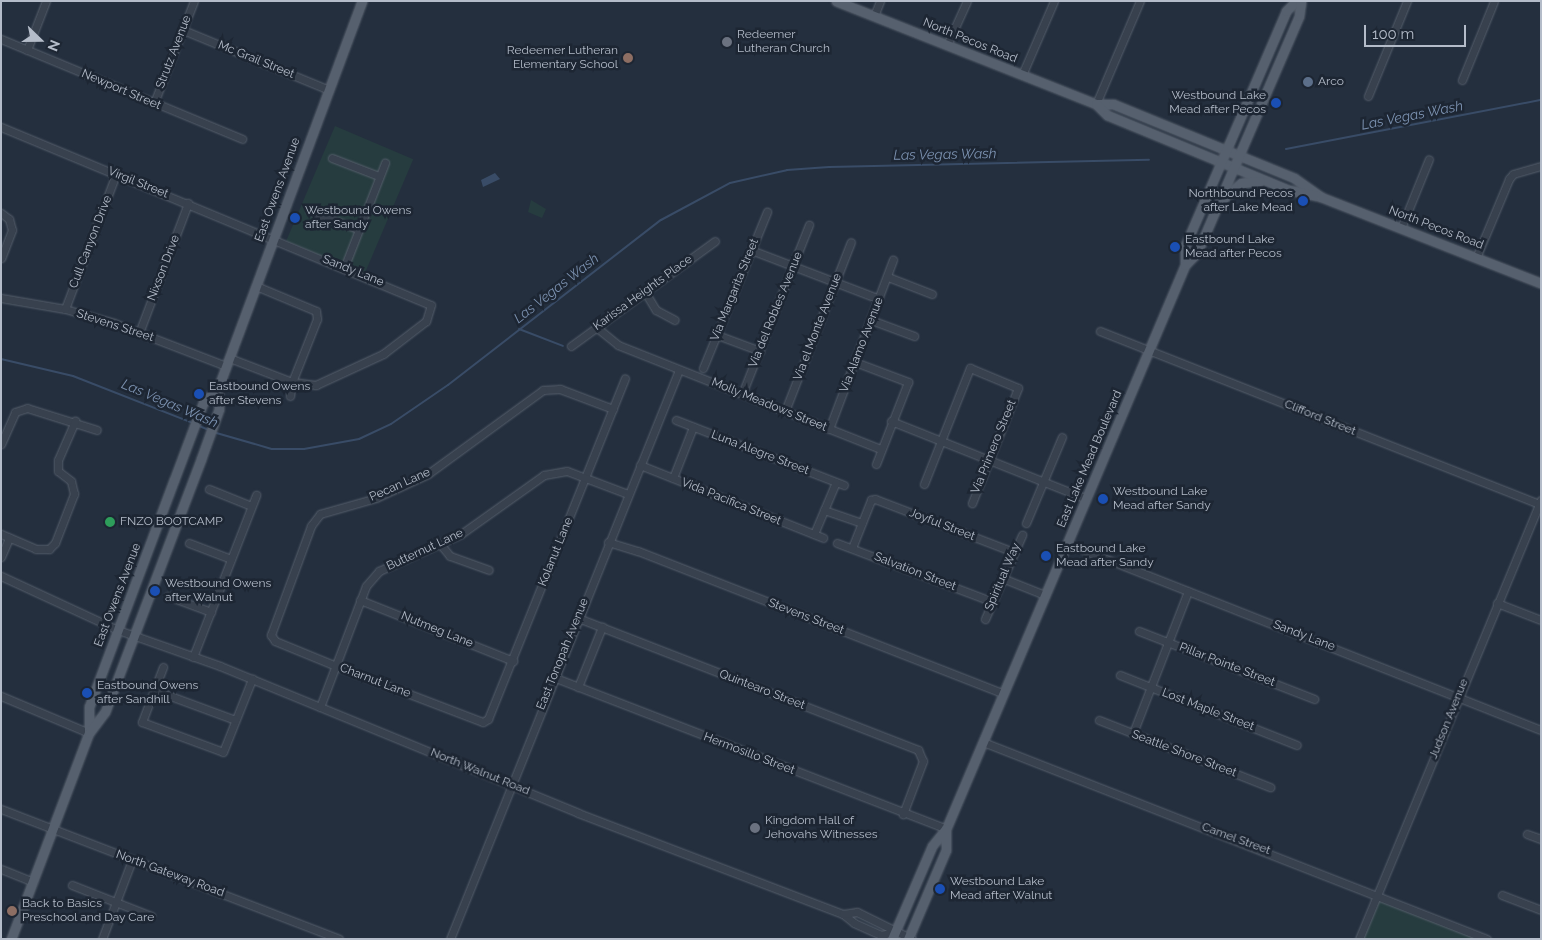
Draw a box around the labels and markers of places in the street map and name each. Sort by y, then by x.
place label: Redeemer Lutheran Church [737,28,830,56]
marker: Redeemer Lutheran Church [721,36,733,48]
place label: Redeemer Lutheran Elementary School [507,44,618,72]
marker: Redeemer Lutheran Elementary School [622,52,634,64]
place label: Arco [1318,75,1344,89]
marker: Arco [1302,76,1314,88]
place label: Westbound Lake Mead after Pecos [1169,89,1266,117]
marker: Westbound Lake Mead after Pecos [1270,97,1282,109]
place label: Northbound Pecos after Lake Mead [1188,187,1293,215]
marker: Northbound Pecos after Lake Mead [1297,195,1309,207]
place label: Westbound Owens after Sandy [305,204,411,232]
marker: Westbound Owens after Sandy [289,212,301,224]
place label: Eastbound Lake Mead after Pecos [1185,233,1282,261]
marker: Eastbound Lake Mead after Pecos [1169,241,1181,253]
place label: Eastbound Owens after Stevens [209,380,310,408]
marker: Eastbound Owens after Stevens [193,388,205,400]
place label: Westbound Lake Mead after Sandy [1113,485,1211,513]
marker: Westbound Lake Mead after Sandy [1097,493,1109,505]
place label: FNZO BOOTCAMP [120,515,223,529]
marker: FNZO BOOTCAMP [104,516,116,528]
place label: Eastbound Lake Mead after Sandy [1056,542,1154,570]
marker: Eastbound Lake Mead after Sandy [1040,550,1052,562]
place label: Westbound Owens after Walnut [165,577,271,605]
marker: Westbound Owens after Walnut [149,585,161,597]
place label: Eastbound Owens after Sandhill [97,679,198,707]
marker: Eastbound Owens after Sandhill [81,687,93,699]
place label: Kingdom Hall of Jehovahs Witnesses [765,814,878,842]
marker: Kingdom Hall of Jehovahs Witnesses [749,822,761,834]
place label: Westbound Lake Mead after Walnut [950,875,1053,903]
marker: Westbound Lake Mead after Walnut [934,883,946,895]
place label: Back to Basics Preschool and Day Care [22,897,155,925]
marker: Back to Basics Preschool and Day Care [6,905,18,917]

